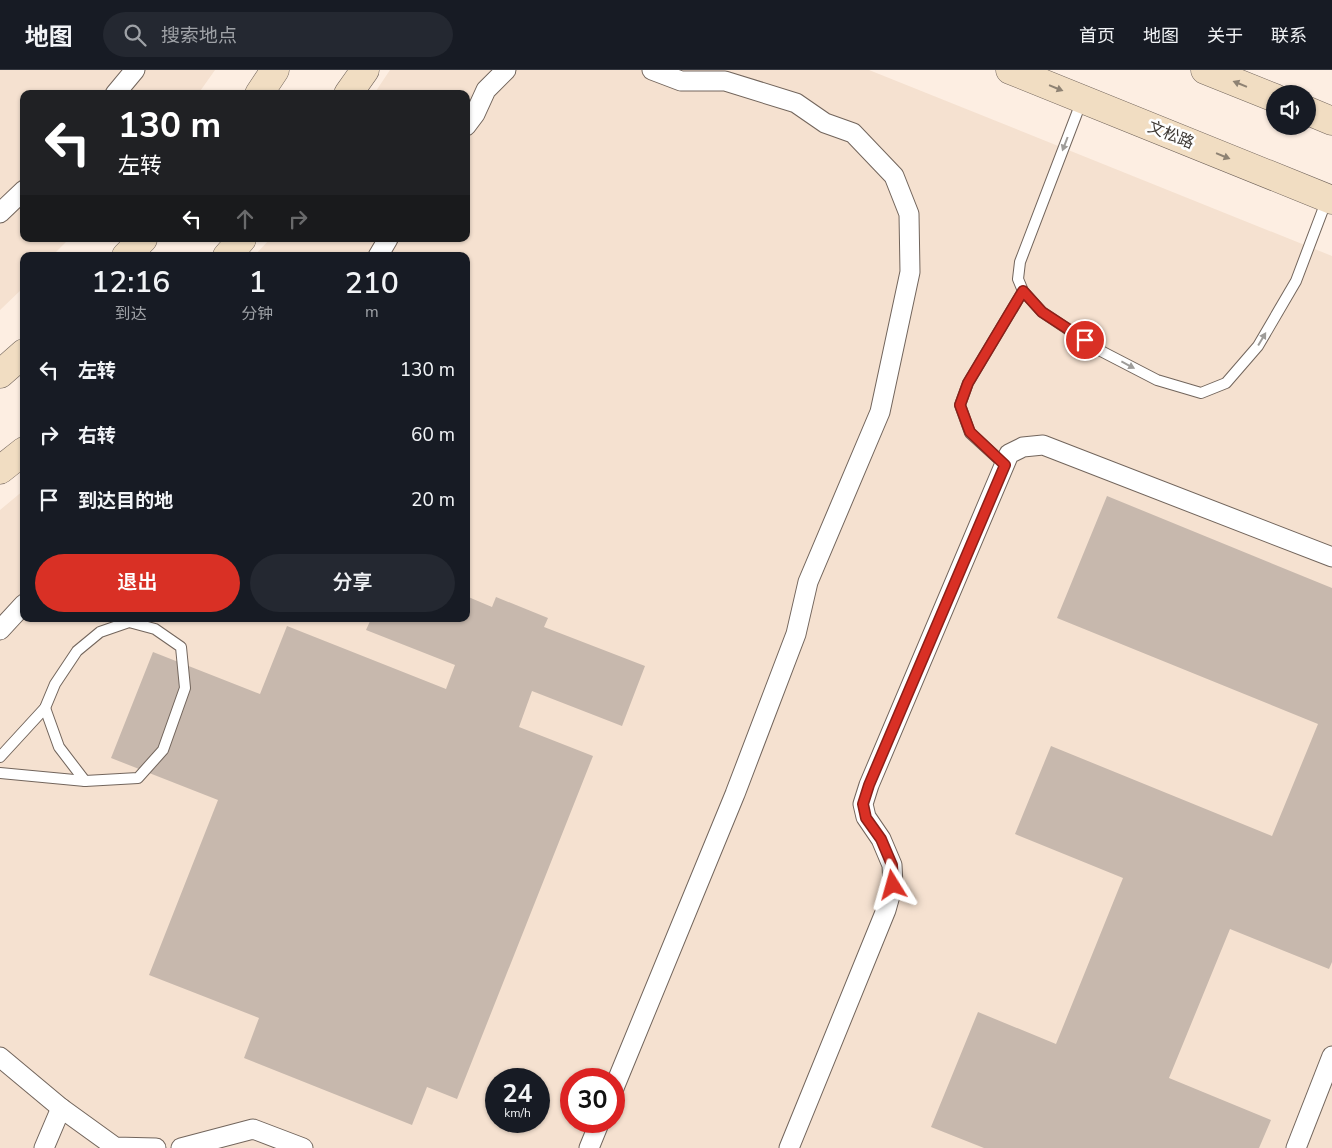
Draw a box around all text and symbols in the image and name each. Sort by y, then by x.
search box [103,12,453,57]
text: 地图 [25,21,73,53]
icon: search [121,21,149,49]
text: 搜索地点 [161,23,237,49]
text: 首页 [1079,24,1115,48]
text: 地图 [1143,24,1179,48]
text: 关于 [1207,24,1243,48]
text: 联系 [1271,24,1307,48]
one-way arrow [1232,80,1247,88]
one-way arrow [1049,84,1064,92]
map controls [1266,85,1316,135]
button: sound [1266,85,1316,135]
text: 130 m [118,102,221,149]
icon: left [35,110,100,175]
street label: 文松路 [1145,116,1197,154]
one-way arrow [1061,137,1068,152]
text: 左转 [118,151,162,181]
one-way arrow [1215,152,1230,160]
icon: left [178,205,206,233]
icon: ahead [231,205,259,233]
icon: right [284,205,312,233]
text: 12:16 [91,262,170,303]
text: 1 [249,262,267,303]
text: 210 [345,263,399,304]
text: m [365,301,379,323]
text: 到达 [115,303,147,325]
text: 分钟 [242,303,274,325]
pin [1064,319,1106,361]
icon: arrive [1071,326,1099,354]
one-way arrow [1257,333,1266,346]
icon: left [35,356,63,384]
text: 130 m [400,357,455,383]
text: 左转 [78,358,116,384]
one-way arrow [1120,361,1135,369]
icon: right [35,421,63,449]
text: 60 m [411,422,455,448]
text: 右转 [78,423,116,449]
icon: arrive [35,486,63,514]
text: 20 m [411,487,455,513]
text: 到达目的地 [78,488,173,514]
button: 退出 [35,554,240,612]
button: 分享 [250,554,455,612]
position arrow [866,858,918,910]
speed limit sign: 30 [560,1068,625,1133]
text: 24 [502,1077,533,1111]
text: km/h [504,1105,531,1121]

